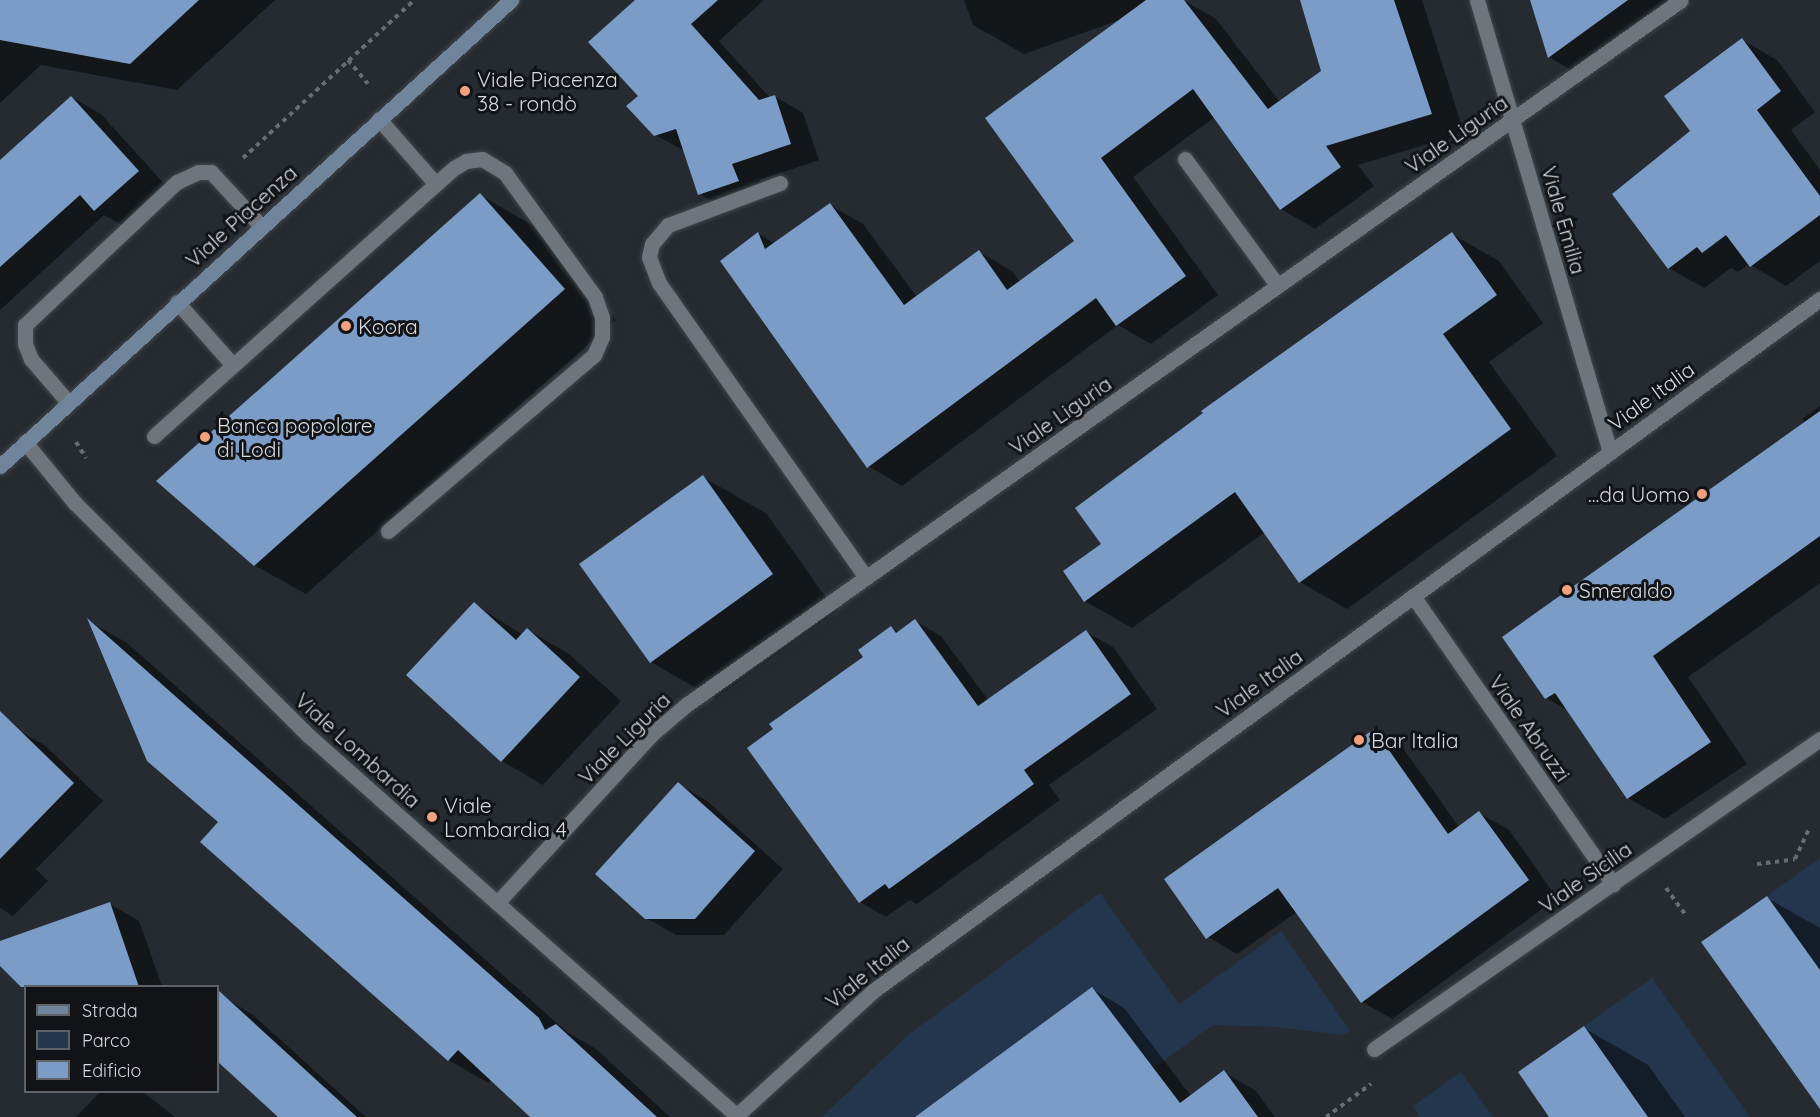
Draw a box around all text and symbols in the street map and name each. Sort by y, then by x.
place label: Viale Piacenza 38 - rondò [477,66,618,116]
marker: Viale Piacenza 38 - rondò [458,84,472,98]
street label: Viale Liguria [1400,89,1512,179]
street label: Viale Piacenza [180,160,302,272]
street label: Viale Emilia [1537,163,1591,277]
place label: Koora [358,313,418,339]
marker: Koora [339,319,353,333]
street label: Viale Italia [1603,356,1699,436]
street label: Viale Liguria [1004,370,1116,460]
place label: Banca popolare di Lodi [217,412,373,462]
marker: Banca popolare di Lodi [198,430,212,444]
place label: ...da Uomo [1588,481,1690,507]
marker: ...da Uomo [1695,487,1709,501]
place label: Smeraldo [1579,577,1672,603]
marker: Smeraldo [1560,583,1574,597]
street label: Viale Italia [1211,643,1307,723]
street label: Viale Abruzzi [1484,670,1576,786]
street label: Viale Lombardia [290,687,426,813]
street label: Viale Liguria [573,687,675,789]
place label: Bar Italia [1371,727,1458,753]
marker: Bar Italia [1352,733,1366,747]
place label: Viale Lombardia 4 [444,792,567,842]
marker: Viale Lombardia 4 [425,810,439,824]
street label: Viale Sicilia [1534,836,1636,918]
street label: Viale Italia [820,931,914,1013]
legend [24,985,219,1093]
text: Strada [82,999,138,1022]
text: Parco [82,1029,130,1052]
text: Edificio [82,1059,141,1082]

